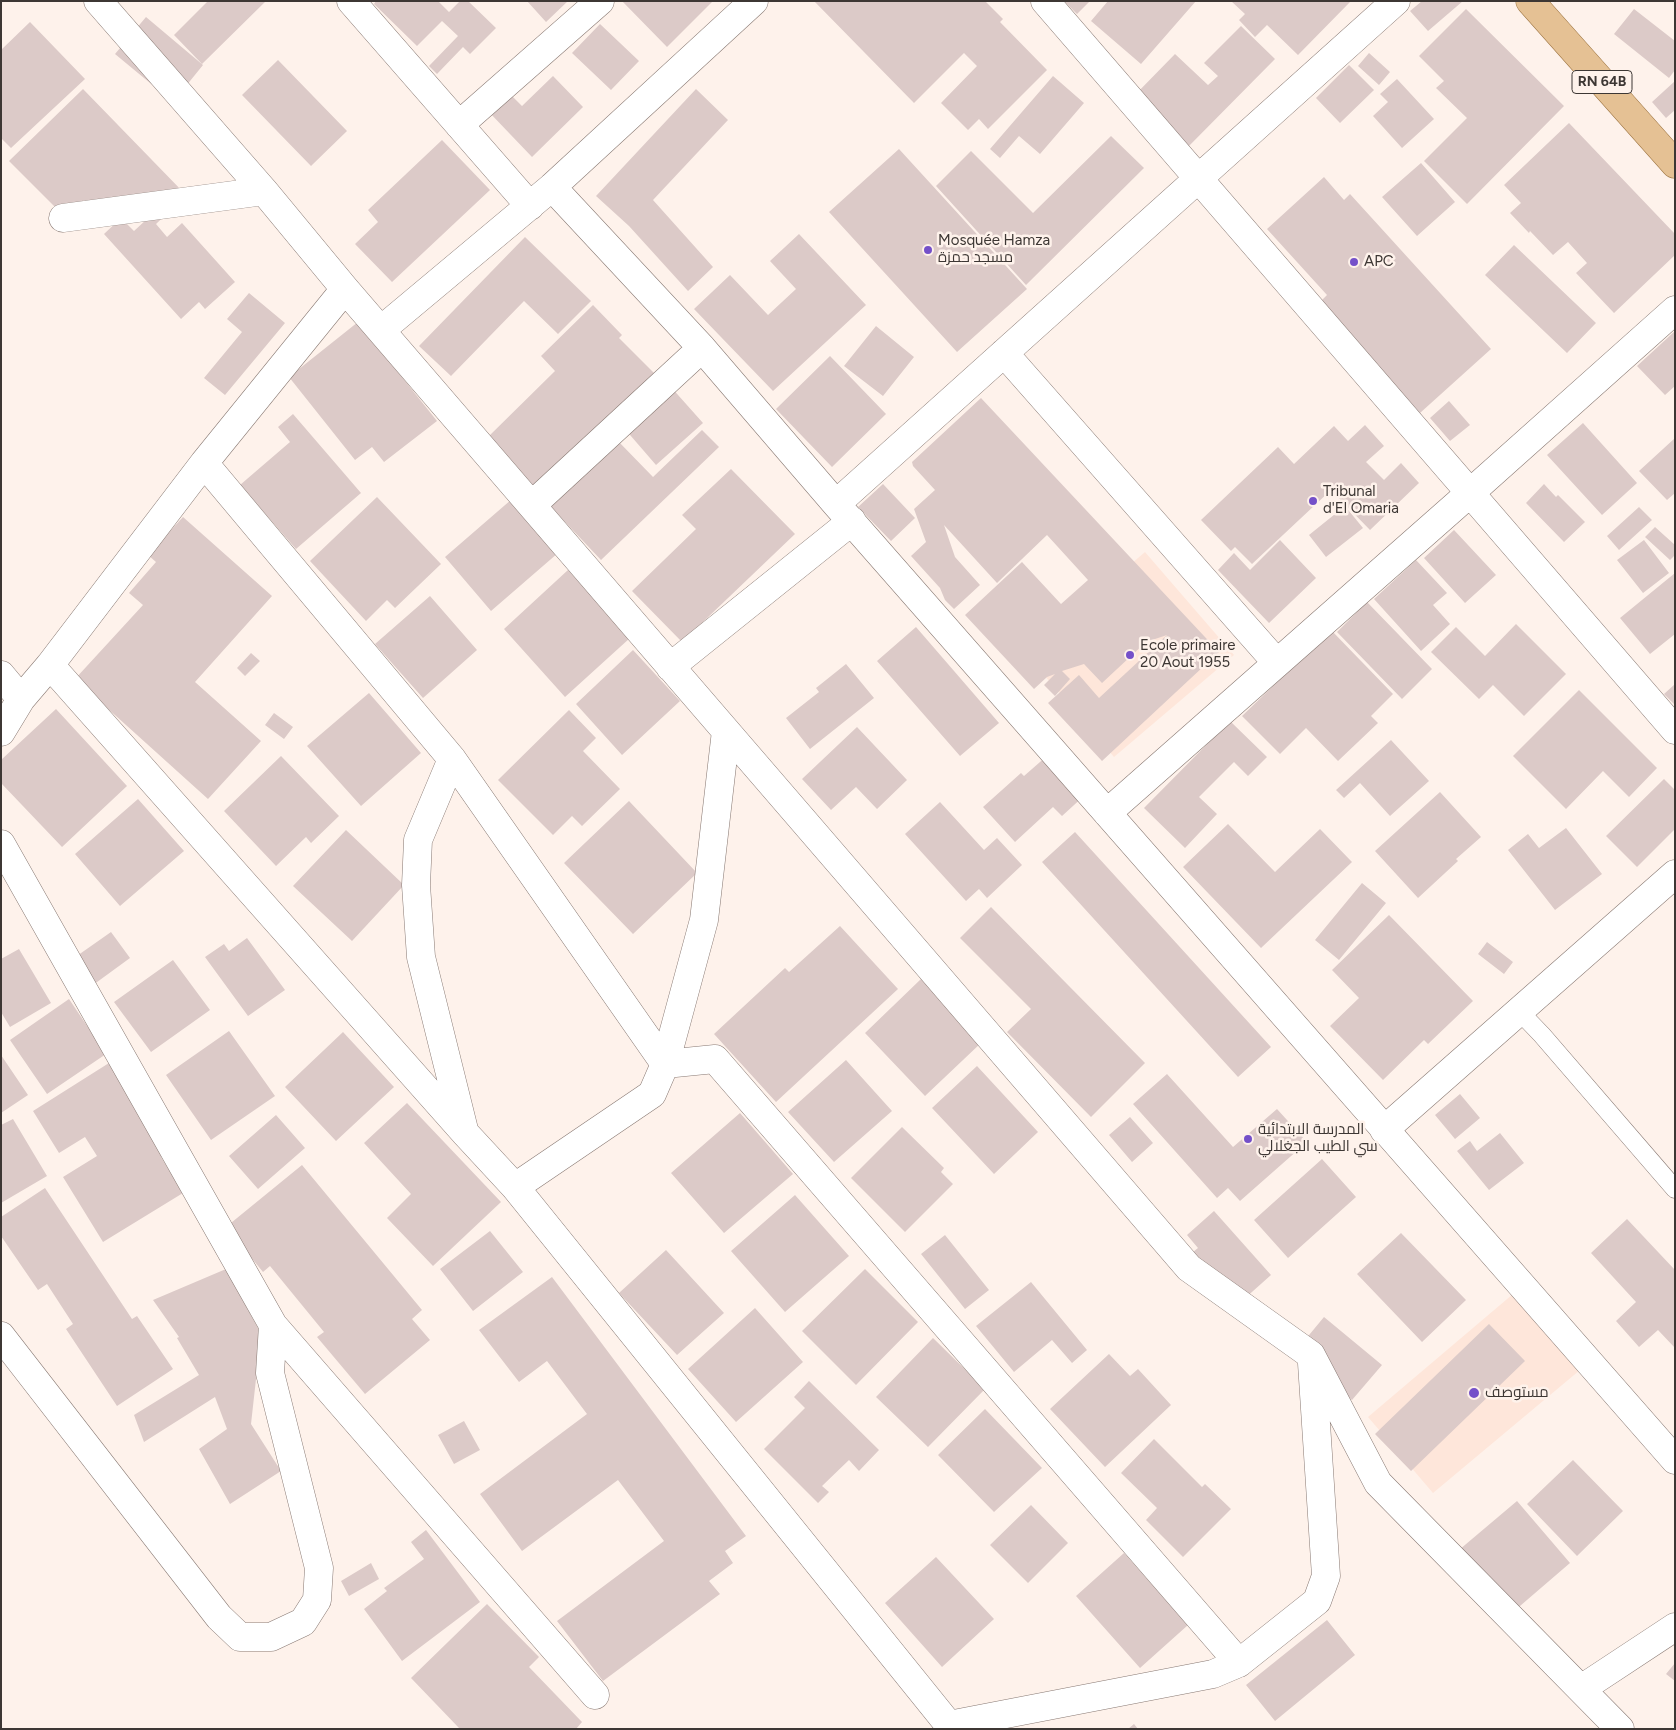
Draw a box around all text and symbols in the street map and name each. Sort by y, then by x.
road number: RN 64B [1572,70,1632,94]
place label: Mosquée Hamza مسجد حمزة [938,232,1050,267]
marker: Mosquée Hamza مسجد حمزة [922,244,934,256]
place label: APC [1364,253,1394,271]
marker: APC [1348,256,1360,268]
place label: Tribunal d'El Omaria [1323,483,1399,518]
marker: Tribunal d'El Omaria [1307,495,1319,507]
place label: Ecole primaire 20 Aout 1955 [1140,637,1235,672]
marker: Ecole primaire 20 Aout 1955 [1124,649,1136,661]
place label: المدرسة الابتدائية سي الطيب الجغلالي [1258,1121,1378,1156]
marker: المدرسة الابتدائية سي الطيب الجغلالي [1242,1133,1254,1145]
place label: مستوصف [1485,1384,1549,1402]
marker: مستوصف [1467,1386,1481,1400]

